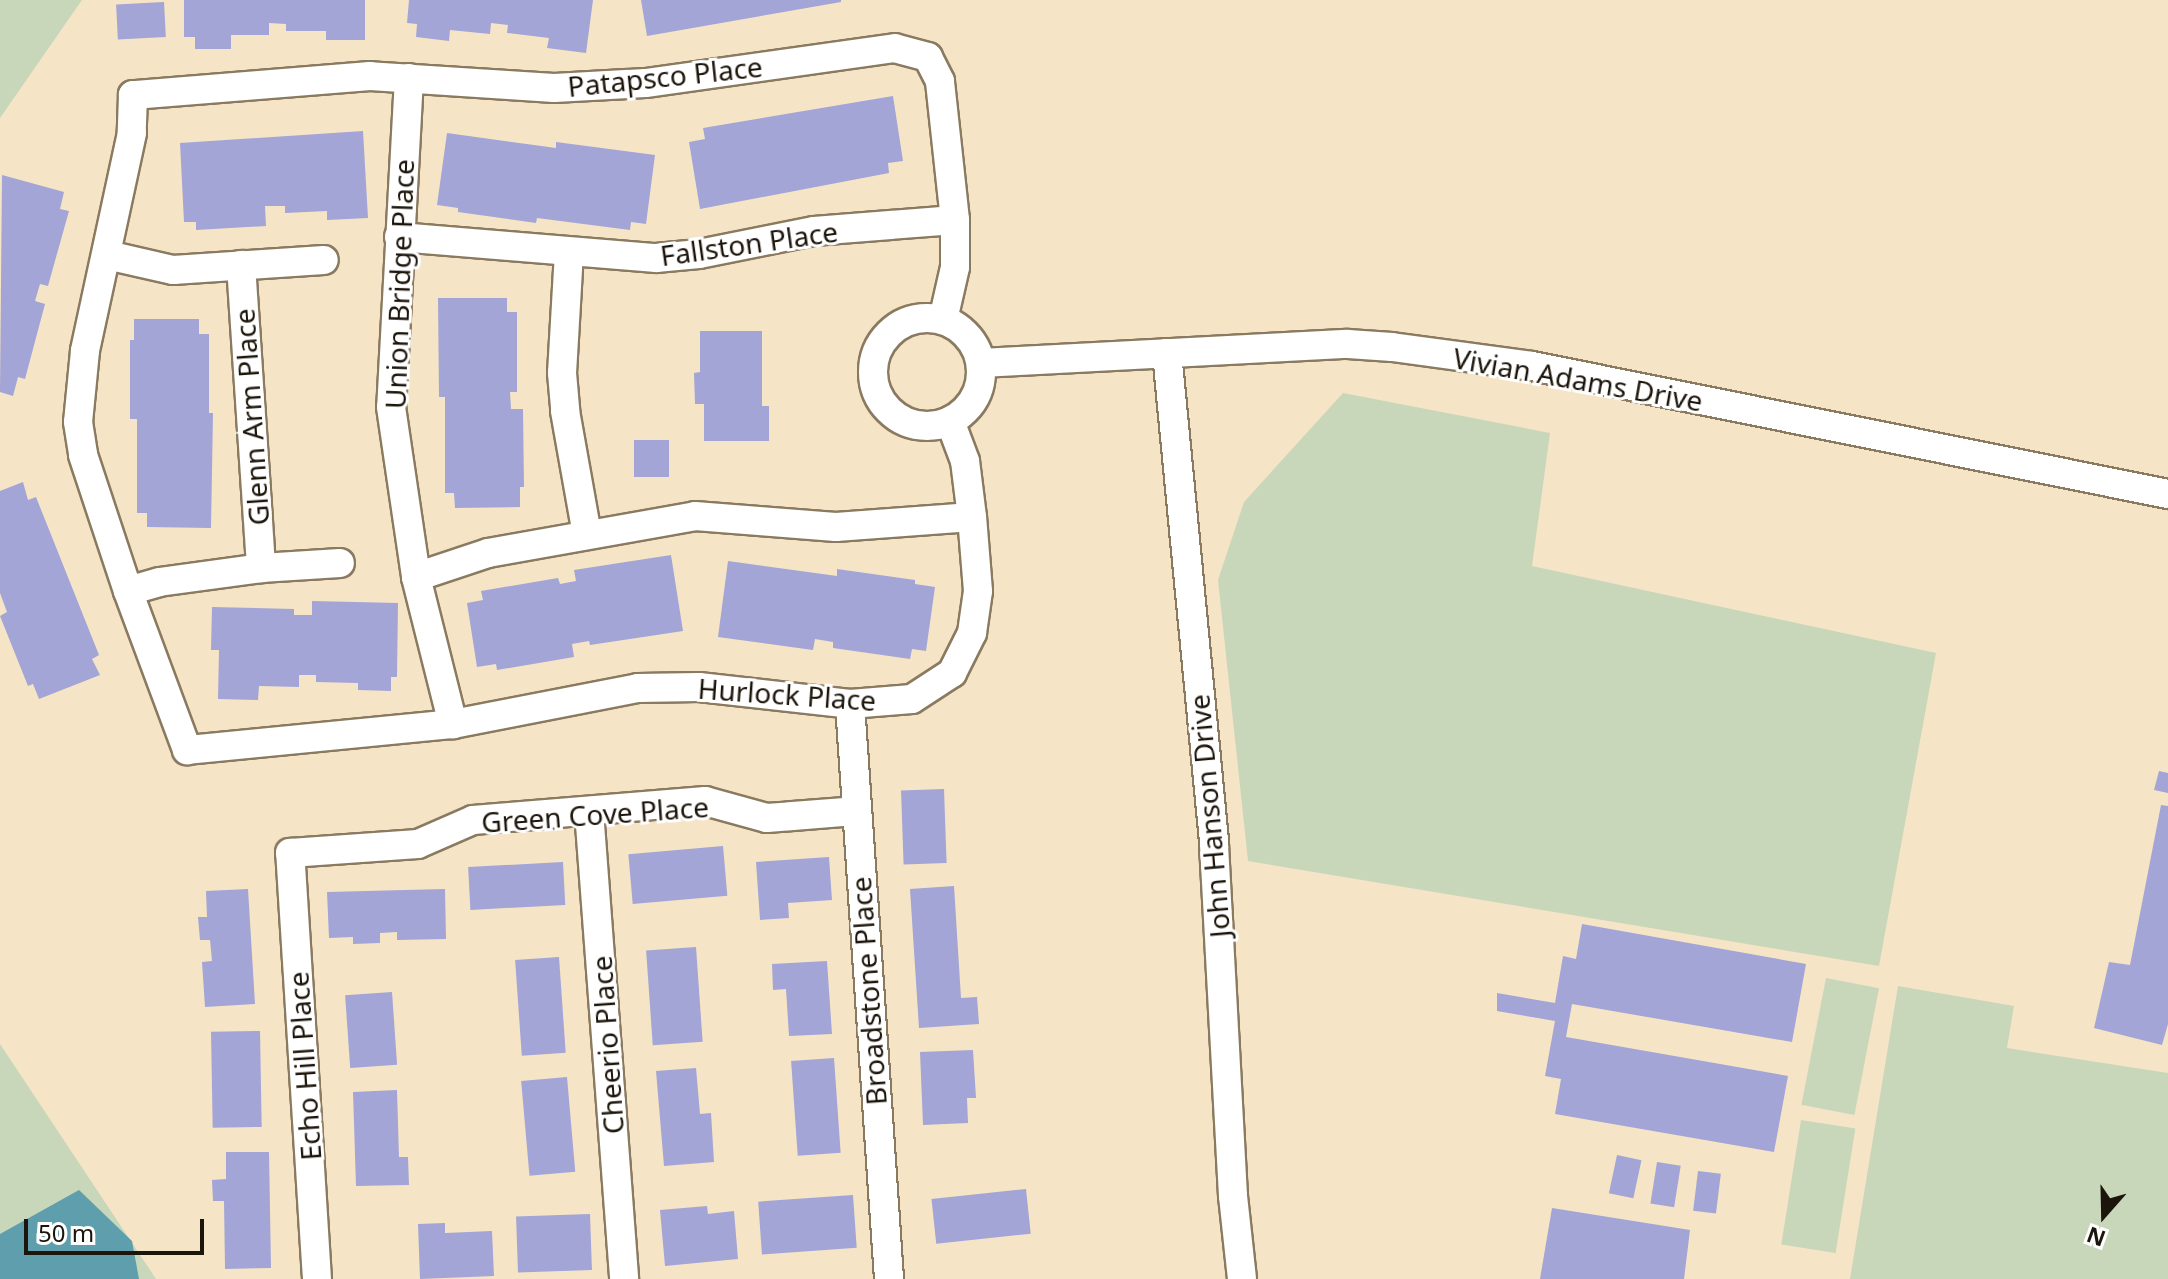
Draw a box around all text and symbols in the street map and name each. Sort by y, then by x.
street label: Patapsco Place [566,49,764,103]
street label: Union Bridge Place [378,158,420,410]
street label: Fallston Place [658,214,840,272]
street label: Glenn Arm Place [227,307,275,527]
street label: Vivian Adams Drive [1451,341,1705,417]
street label: Hurlock Place [697,671,877,717]
street label: John Hanson Drive [1182,693,1236,939]
street label: Green Cove Place [480,789,710,839]
street label: Broadstone Place [843,876,893,1106]
street label: Cheerio Place [584,955,630,1135]
street label: Echo Hill Place [281,970,327,1162]
north arrow [2064,1175,2144,1255]
scale bar [28,1203,208,1253]
text: 50 m [38,1216,94,1249]
text: N [2082,1220,2109,1255]

